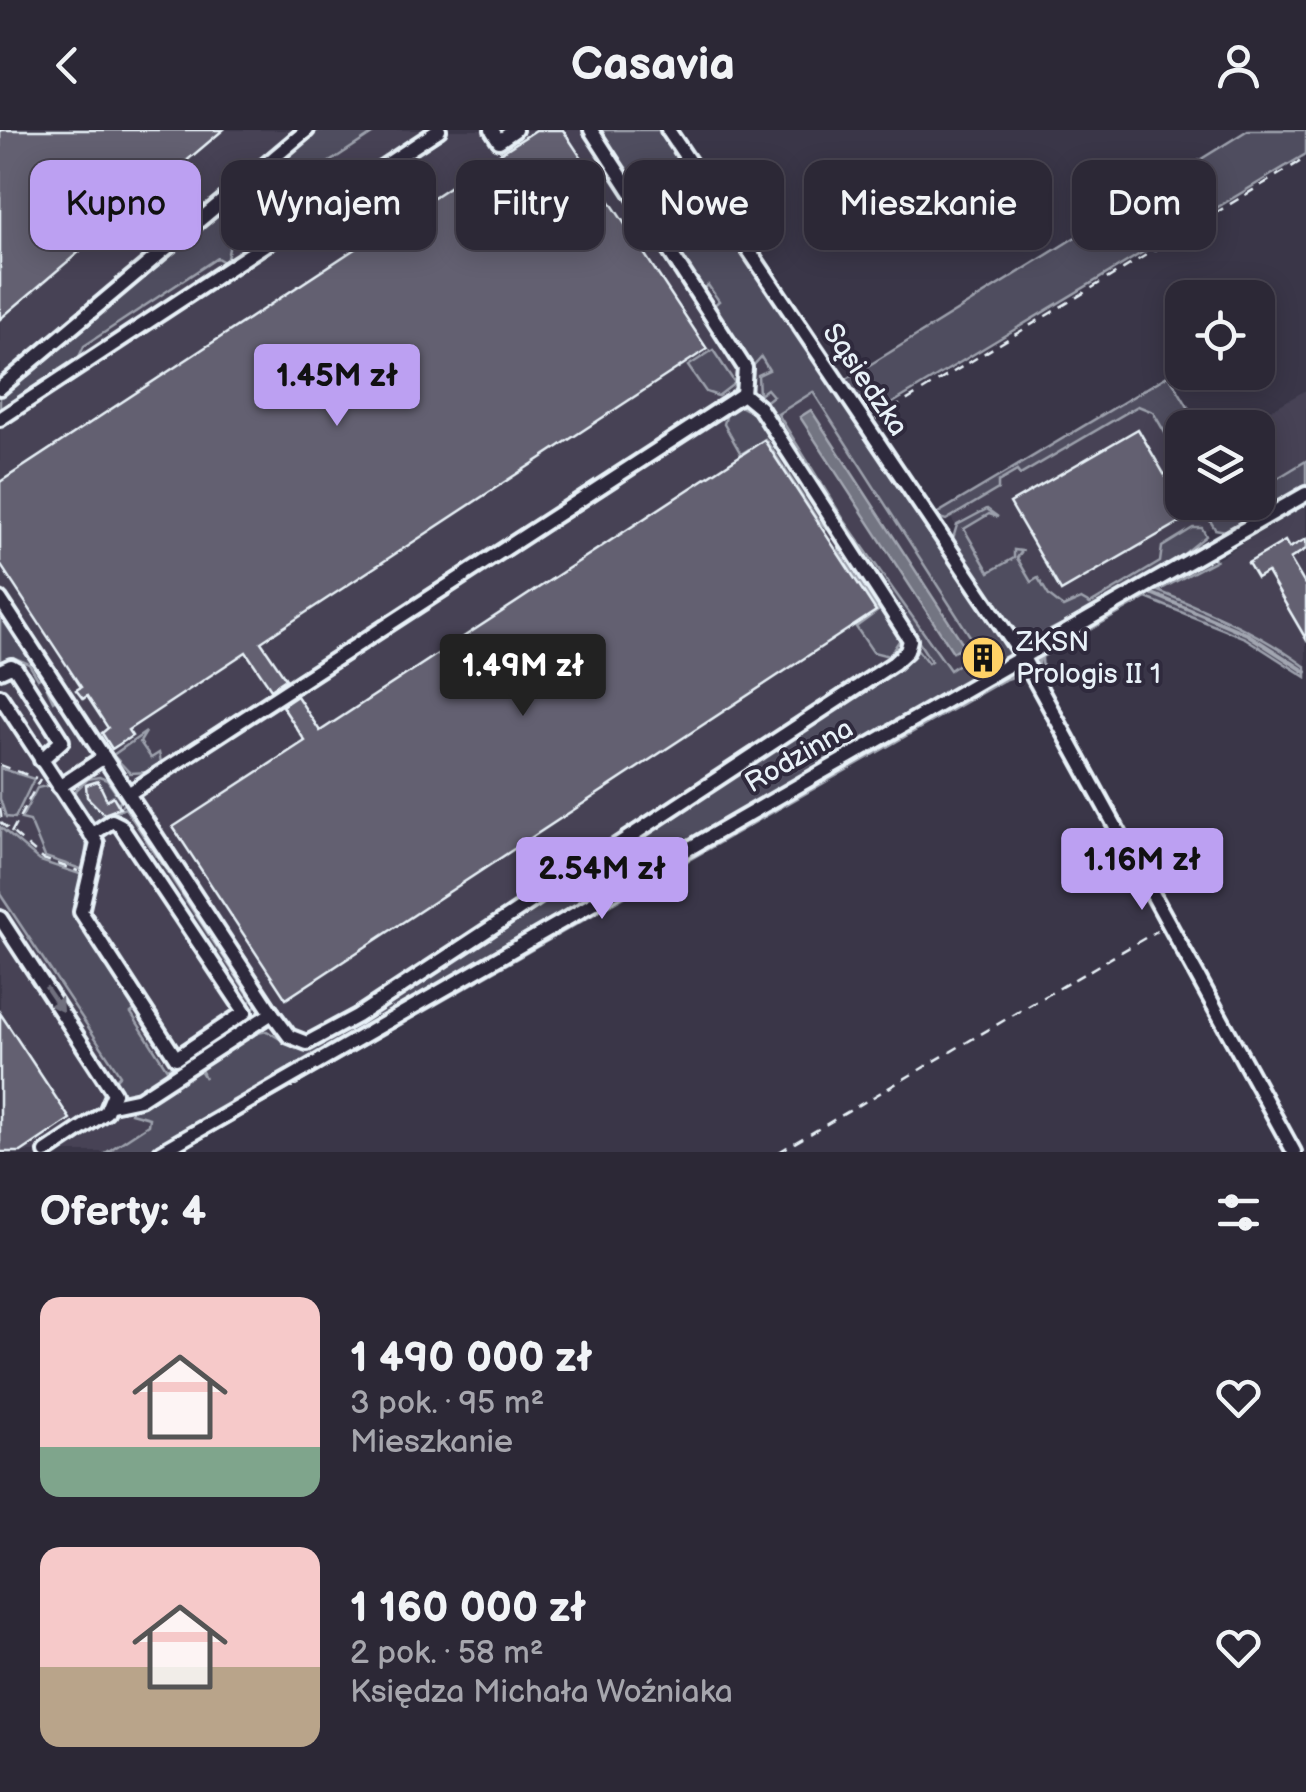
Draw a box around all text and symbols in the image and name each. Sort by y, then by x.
icon: back [40,38,95,93]
text: Casavia [571,38,735,93]
icon: person [1211,38,1266,93]
chip: Kupno [30,160,201,250]
chip: Wynajem [221,160,436,250]
chip: Filtry [456,160,604,250]
chip: Nowe [624,160,784,250]
chip: Mieszkanie [804,160,1052,250]
chip: Dom [1072,160,1216,250]
map controls [1165,280,1275,520]
button: locate [1165,280,1275,390]
street label: Sąsiedzka [815,318,915,442]
pin: 1.45M zł [234,344,440,429]
text: 1.45M zł [276,357,398,396]
button: layers [1165,410,1275,520]
place label: ZKSN Prologis II 1 [1015,626,1161,691]
pin: 1.49M zł [420,634,626,719]
building icon: ZKSN Prologis II 1 [960,635,1006,681]
text: 1.49M zł [462,647,584,686]
street label: Rodzinna [739,712,859,800]
pin: 1.16M zł [1039,828,1245,913]
pin: 2.54M zł [499,837,705,922]
text: 1.16M zł [1083,841,1201,880]
text: 2.54M zł [538,850,666,889]
one-way arrow [44,985,63,1012]
icon: filters [1211,1185,1266,1240]
text: Oferty: 4 [40,1187,206,1238]
text: 1 490 000 zł [350,1333,593,1384]
icon: home [120,1337,240,1457]
icon: heart [1211,1370,1266,1425]
text: 3 pok. · 95 m² [350,1384,544,1423]
text: Mieszkanie [350,1423,513,1462]
text: 1 160 000 zł [350,1583,586,1634]
icon: home [120,1587,240,1707]
icon: heart [1211,1620,1266,1675]
text: 2 pok. · 58 m² [350,1634,544,1673]
text: Księdza Michała Woźniaka [350,1673,733,1712]

